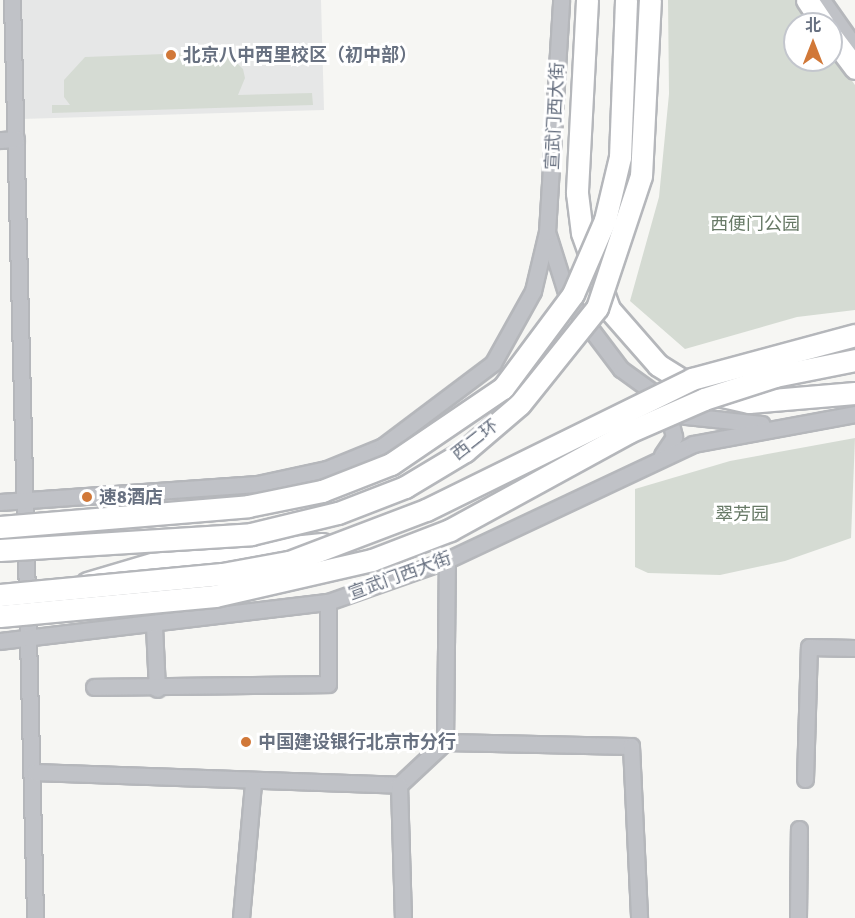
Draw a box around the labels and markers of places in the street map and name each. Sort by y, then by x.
place label: 北京八中西里校区（初中部） [183,44,417,66]
marker: 北京八中西里校区（初中部） [164,48,178,62]
place label: 速8酒店 [99,486,163,508]
marker: 速8酒店 [80,490,94,504]
place label: 中国建设银行北京市分行 [258,731,456,753]
marker: 中国建设银行北京市分行 [239,735,253,749]

